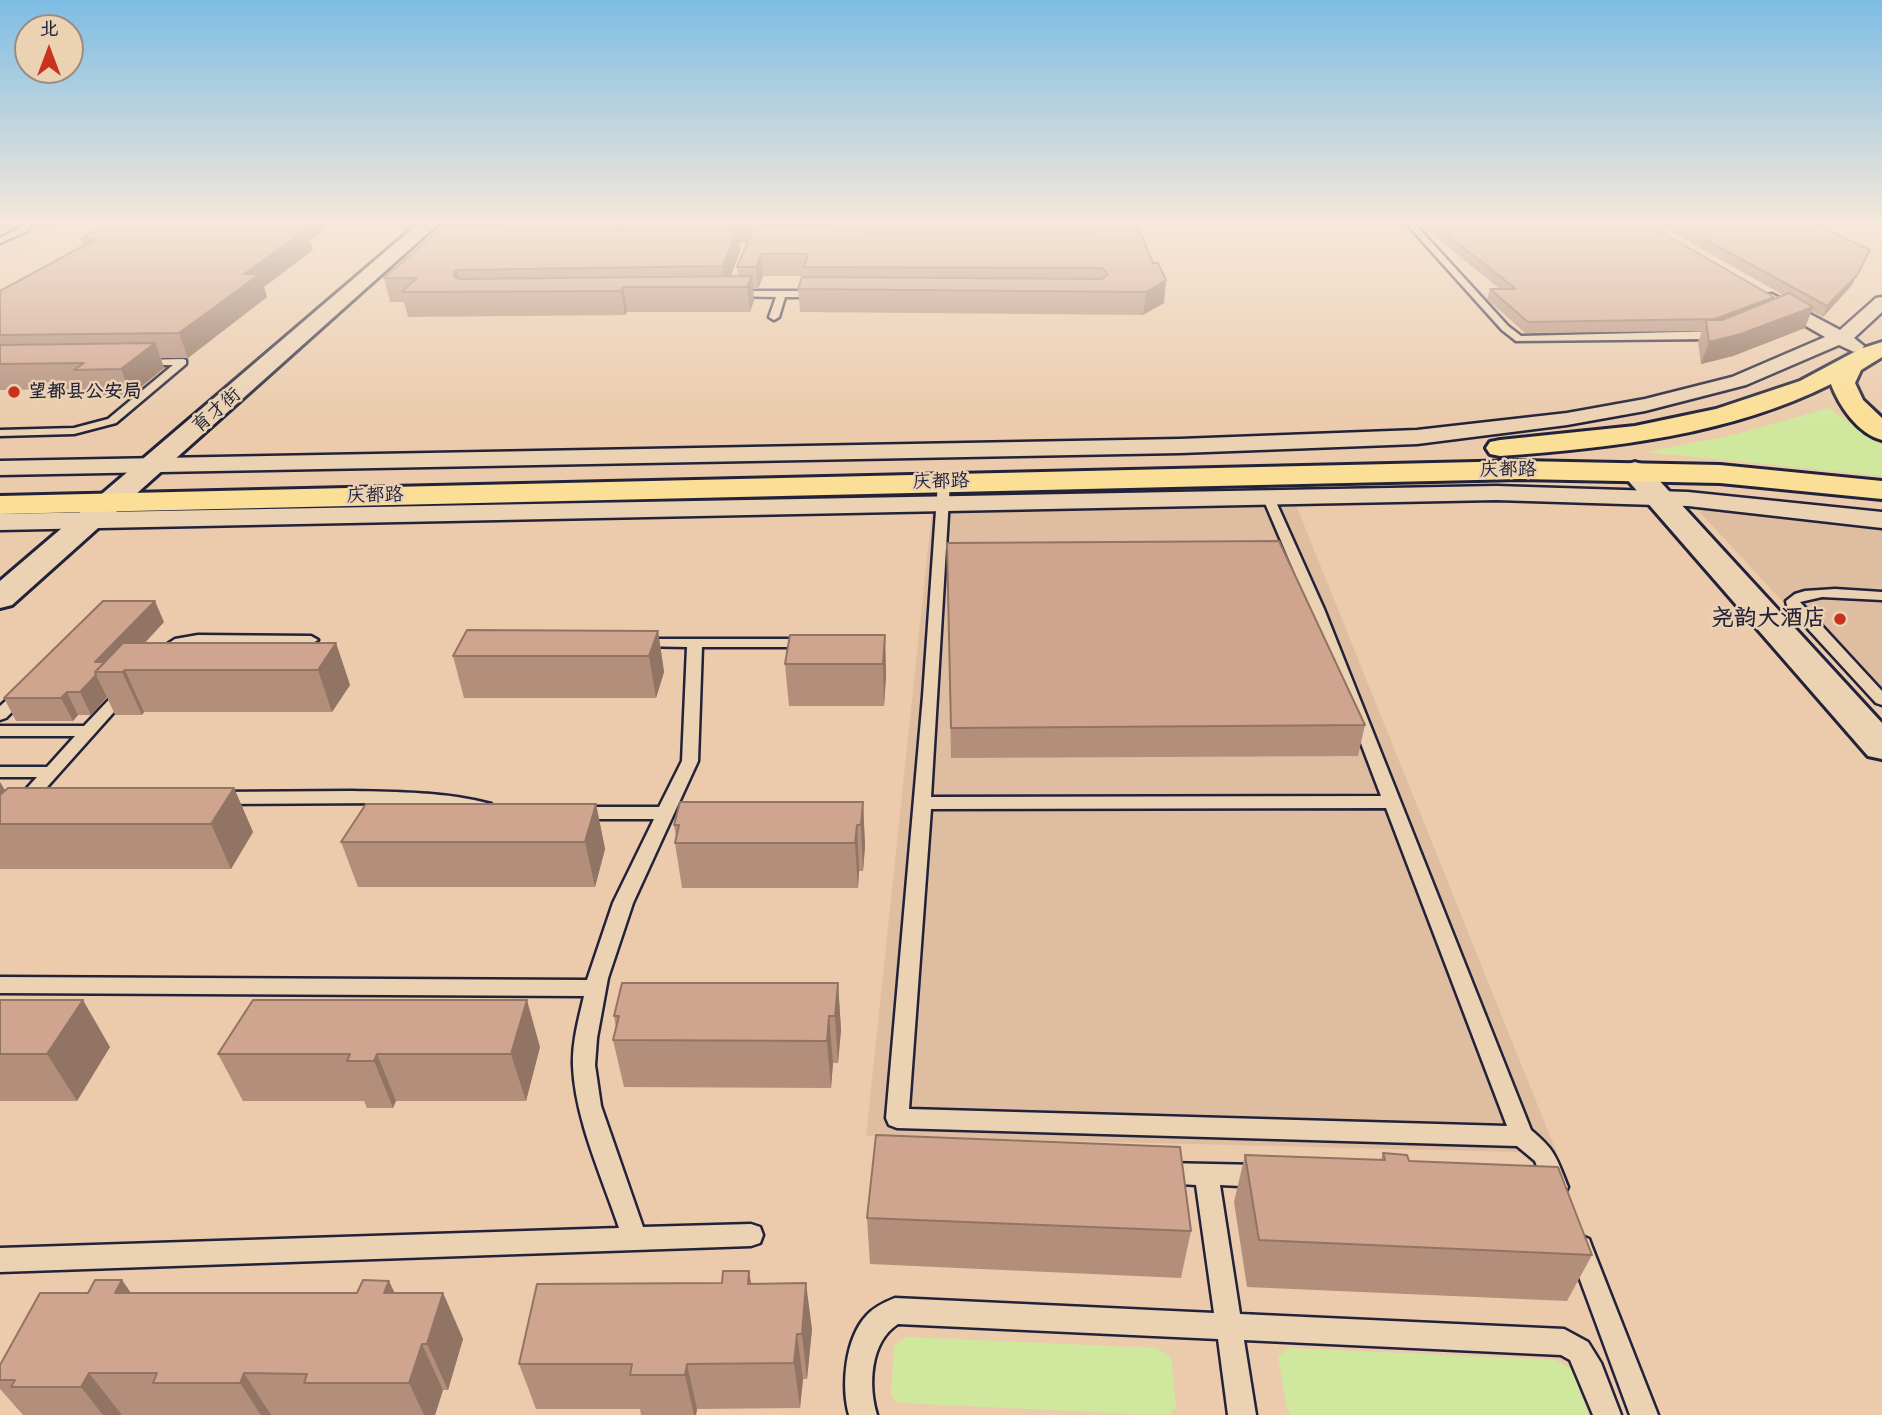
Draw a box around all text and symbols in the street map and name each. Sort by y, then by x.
north arrow [14,14,84,84]
text: 北 [39,18,59,41]
place label: 望都县公安局 [28,381,142,403]
marker: 望都县公安局 [6,384,22,400]
street label: 育才街 [188,384,246,438]
street label: 庆都路 [1480,459,1536,481]
street label: 庆都路 [912,470,970,494]
street label: 庆都路 [346,484,404,508]
place label: 尧韵大酒店 [1711,605,1826,633]
marker: 尧韵大酒店 [1832,611,1848,627]

